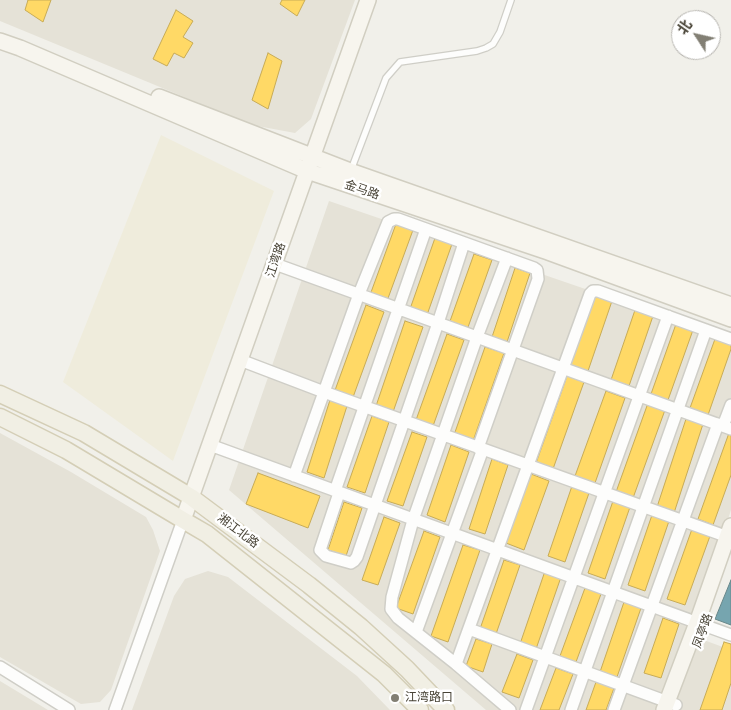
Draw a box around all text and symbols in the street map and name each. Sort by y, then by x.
north arrow [671,10,721,60]
text: 北 [672,16,696,38]
street label: 金马路 [343,177,381,203]
street label: 江湾路 [263,241,289,279]
street label: 湘江北路 [214,511,262,551]
street label: 凤亭路 [690,612,716,650]
place label: 江湾路口 [405,691,453,705]
marker: 江湾路口 [389,692,401,704]

